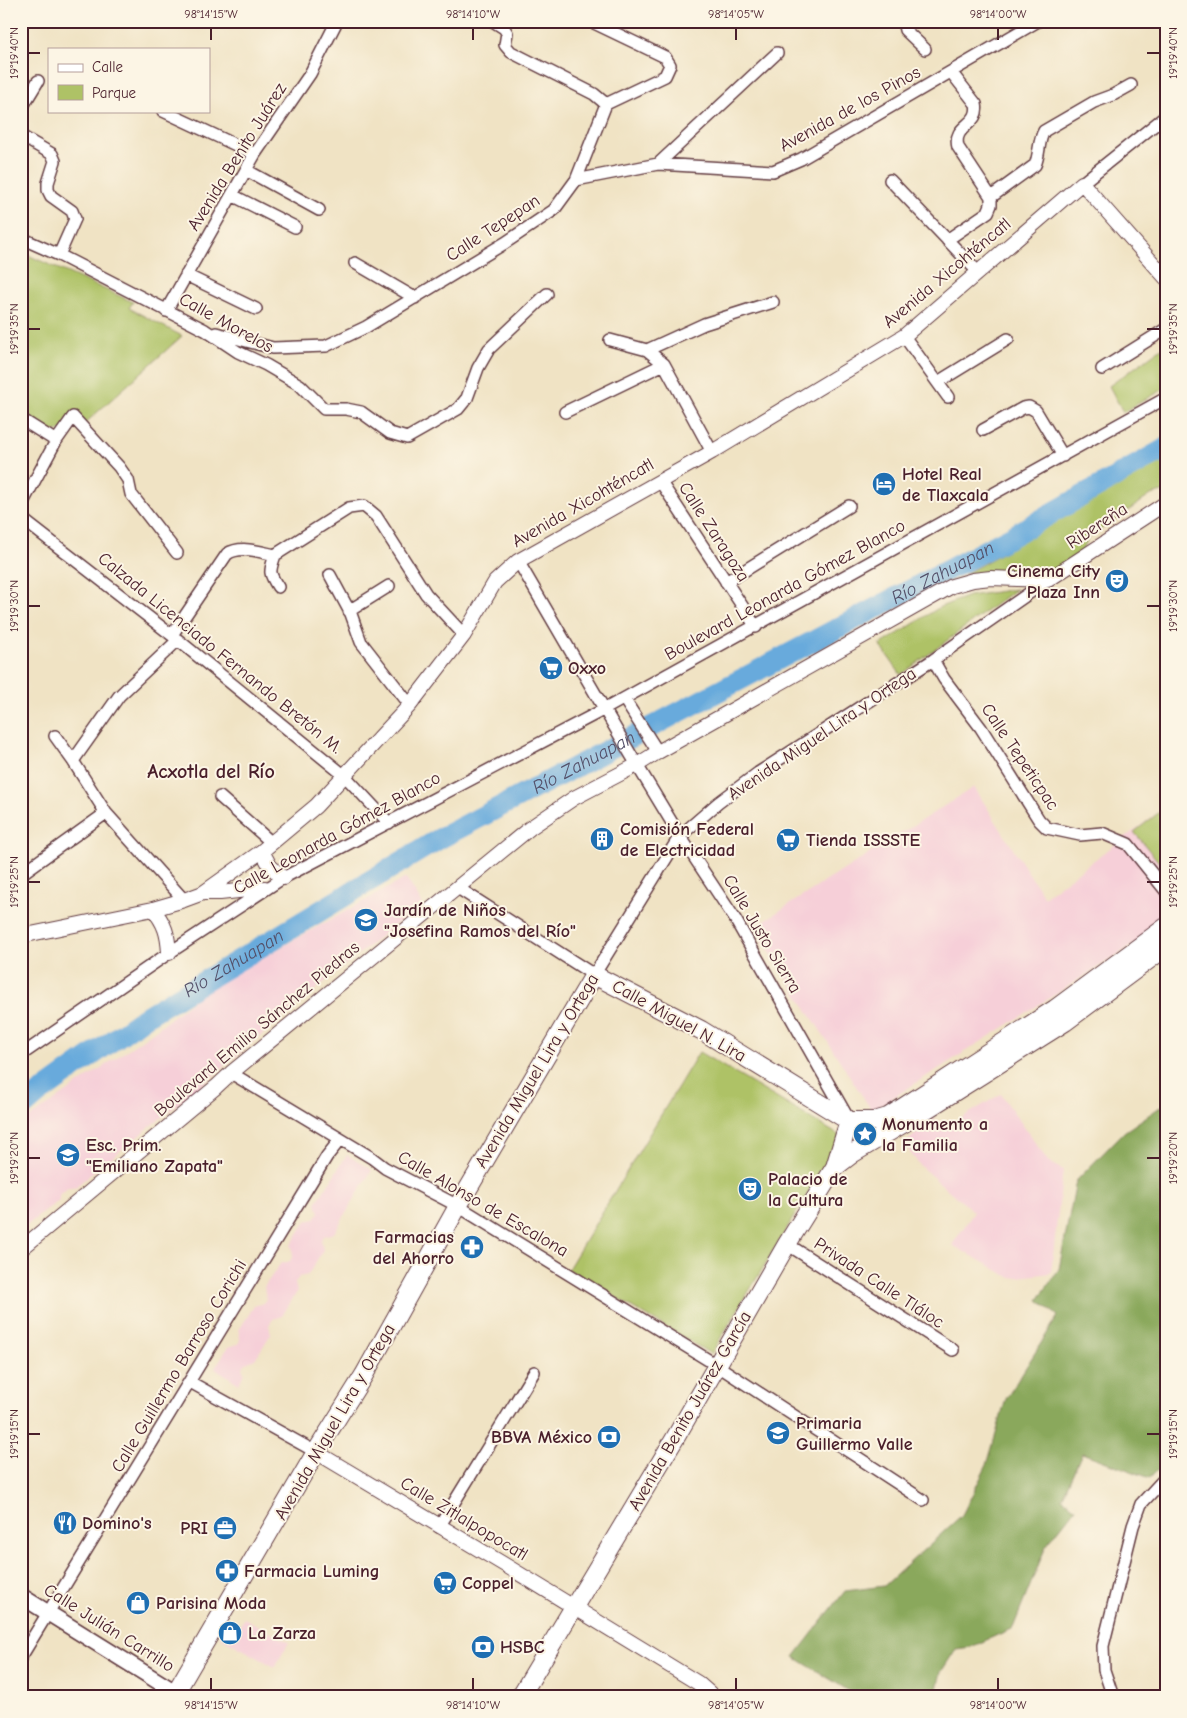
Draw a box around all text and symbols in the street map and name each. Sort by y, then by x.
text: 98°14'15"W [184,7,238,21]
text: 98°14'10"W [446,7,501,21]
text: 98°14'05"W [708,7,765,21]
text: 98°14'00"W [970,7,1027,21]
text: 19°19'40"N [7,27,21,79]
text: 19°19'40"N [1166,27,1180,79]
legend [48,48,210,112]
text: Calle [92,58,124,76]
street label: Avenida de los Pinos [776,62,924,156]
street label: Avenida Benito Juárez [183,79,291,235]
text: Parque [92,84,137,102]
street label: Calle Tepepan [442,190,544,266]
street label: Avenida Xicohténcatl [879,213,1015,333]
street label: Calle Morelos [175,288,277,358]
text: 19°19'35"N [7,303,21,355]
text: 19°19'35"N [1166,303,1180,355]
street label: Avenida Xicohténcatl [508,454,658,552]
place label: Hotel Real de Tlaxcala [902,464,989,506]
hotel icon: Hotel Real de Tlaxcala [871,471,897,497]
street label: Calle Zaragoza [674,478,754,586]
street label: Ribereña [1063,499,1131,553]
street label: Boulevard Leonarda Gómez Blanco [661,515,909,665]
water label: Río Zahuapan [888,536,998,609]
street label: Calzada Licenciado Fernando Bretón M. [94,548,347,758]
place label: Cinema City Plaza Inn [1007,561,1101,603]
theatre icon: Cinema City Plaza Inn [1104,568,1130,594]
text: 19°19'30"N [7,580,21,632]
text: 19°19'30"N [1166,580,1180,632]
supermarket icon: Oxxo [538,655,564,681]
place label: Oxxo [568,658,606,679]
street label: Avenida Miguel Lira y Ortega [724,663,920,805]
street label: Calle Tepeticpac [977,700,1064,815]
water label: Río Zahuapan [529,726,639,799]
district label: Acxotla del Río [147,760,275,783]
street label: Calle Leonarda Gómez Blanco [230,767,444,899]
place label: Comisión Federal de Electricidad [620,819,754,861]
building icon: Comisión Federal de Electricidad [589,826,615,852]
supermarket icon: Tienda ISSSTE [775,827,801,853]
place label: Tienda ISSSTE [806,830,921,851]
text: 19°19'25"N [7,856,21,908]
text: 19°19'25"N [1166,856,1180,908]
street label: Calle Justo Sierra [718,871,806,997]
place label: Jardín de Niños "Josefina Ramos del Río" [384,900,576,942]
school or university icon: Jardín de Niños "Josefina Ramos del Río" [353,907,379,933]
water label: Río Zahuapan [179,925,288,1002]
street label: Boulevard Emilio Sánchez Piedras [150,937,364,1121]
street label: Avenida Miguel Lira y Ortega [471,970,603,1172]
street label: Calle Miguel N. Lira [608,975,750,1067]
place label: Monumento a la Familia [882,1114,988,1156]
place icon: Monumento a la Familia [852,1121,878,1147]
text: 19°19'20"N [7,1132,21,1184]
text: 19°19'20"N [1166,1132,1180,1184]
place label: Esc. Prim. "Emiliano Zapata" [86,1135,223,1177]
school or university icon: Esc. Prim. "Emiliano Zapata" [55,1142,81,1168]
street label: Calle Alonso de Escalona [394,1147,572,1261]
place label: Palacio de la Cultura [768,1169,847,1211]
theatre icon: Palacio de la Cultura [737,1176,763,1202]
place label: Farmacias del Ahorro [373,1227,454,1269]
street label: Privada Calle Tláloc [810,1233,948,1333]
pharmacy icon: Farmacias del Ahorro [459,1234,485,1260]
street label: Calle Guillermo Barroso Corichi [107,1256,251,1476]
street label: Avenida Benito Juárez García [624,1307,756,1515]
street label: Avenida Miguel Lira y Ortega [270,1320,400,1524]
text: 19°19'15"N [7,1409,21,1459]
text: 19°19'15"N [1166,1409,1180,1459]
place label: Primaria Guillermo Valle [796,1413,913,1455]
school or university icon: Primaria Guillermo Valle [765,1420,791,1446]
bank icon: BBVA México [596,1424,622,1450]
place label: BBVA México [491,1427,592,1448]
street label: Calle Zitlalpopocatl [396,1473,532,1565]
restaurant icon: Domino's [52,1510,78,1536]
place label: Domino's [82,1513,152,1534]
office icon: PRI [212,1515,238,1541]
place label: PRI [180,1518,208,1539]
pharmacy icon: Farmacia Luming [214,1558,240,1584]
place label: Farmacia Luming [244,1561,380,1582]
supermarket icon: Coppel [432,1570,458,1596]
place label: Coppel [462,1573,514,1594]
street label: Calle Julián Carrillo [40,1579,178,1677]
shop icon: Parisina Moda [125,1590,151,1616]
place label: Parisina Moda [156,1593,266,1614]
shop icon: La Zarza [217,1620,243,1646]
place label: La Zarza [248,1623,316,1644]
bank icon: HSBC [470,1634,496,1660]
place label: HSBC [500,1637,545,1658]
text: 98°14'15"W [184,1698,238,1712]
text: 98°14'10"W [446,1698,501,1712]
text: 98°14'05"W [708,1698,765,1712]
text: 98°14'00"W [970,1698,1027,1712]

